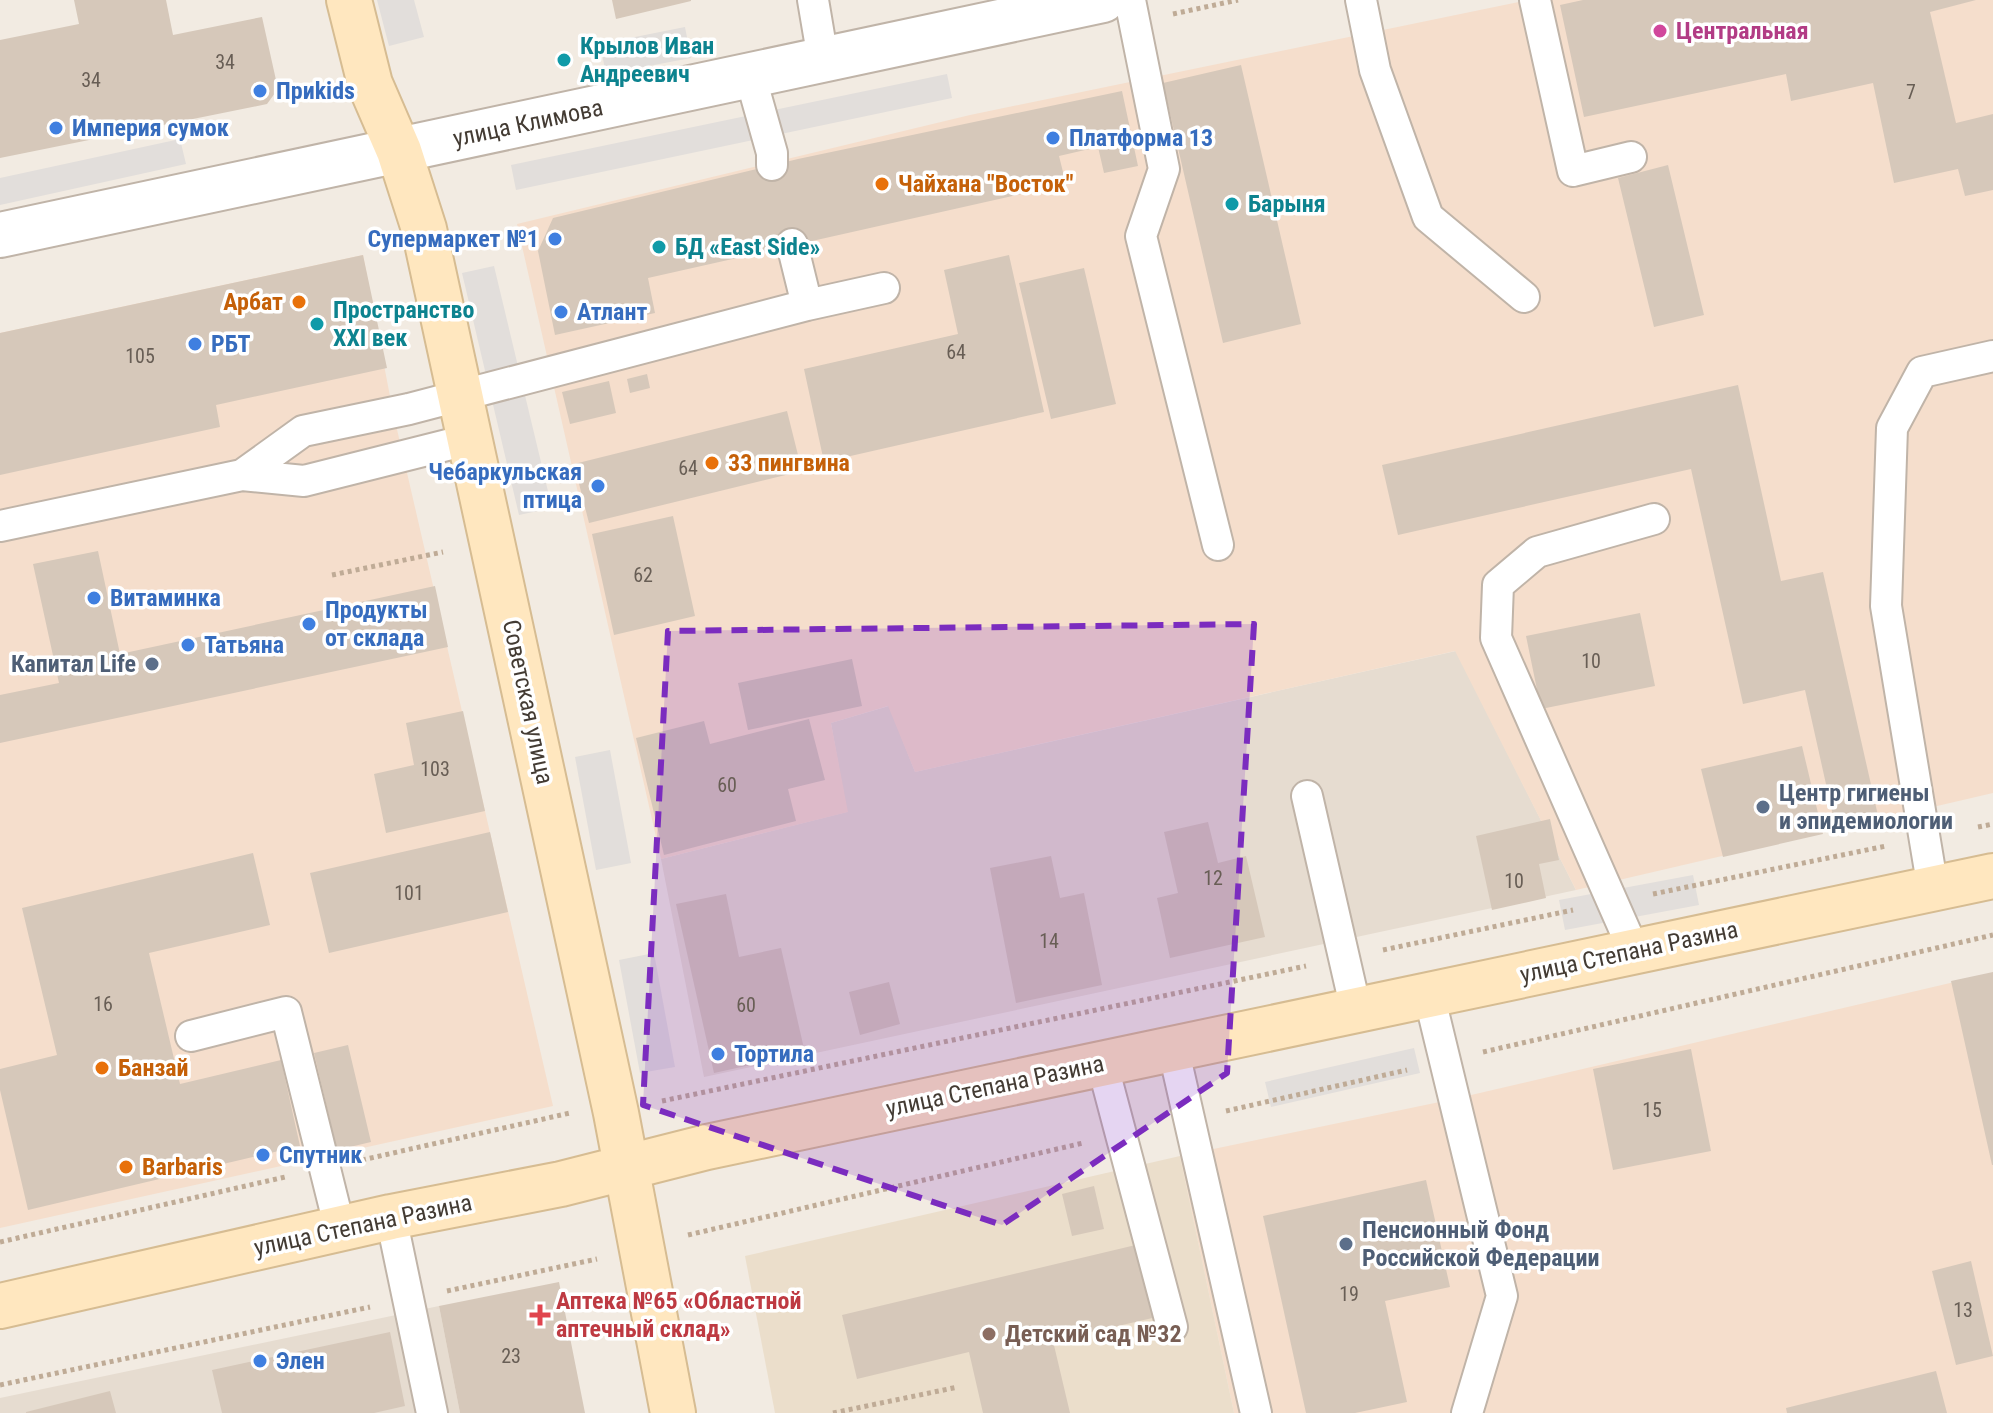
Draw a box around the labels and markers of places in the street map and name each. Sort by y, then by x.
place label: Центральная [1676,17,1809,45]
marker: Центральная [1651,22,1669,40]
place label: Крылов Иван Андреевич [580,32,714,88]
marker: Крылов Иван Андреевич [555,51,573,69]
place label: Приkids [276,77,355,105]
marker: Приkids [251,82,269,100]
place label: Империя сумок [72,114,229,142]
marker: Империя сумок [47,119,65,137]
place label: Платформа 13 [1069,124,1213,152]
marker: Платформа 13 [1044,129,1062,147]
place label: Чайхана "Восток" [898,170,1073,198]
marker: Чайхана "Восток" [873,175,891,193]
place label: Барыня [1248,190,1326,218]
marker: Барыня [1223,195,1241,213]
place label: Супермаркет №1 [367,225,539,253]
marker: Супермаркет №1 [546,230,564,248]
place label: БД «East Side» [675,233,820,261]
marker: БД «East Side» [650,238,668,256]
place label: Арбат [223,288,283,316]
marker: Арбат [290,293,308,311]
place label: Пространство XXI век [333,296,475,352]
place label: Атлант [577,298,647,326]
marker: Атлант [552,303,570,321]
marker: Пространство XXI век [308,315,326,333]
place label: РБТ [211,330,250,358]
marker: РБТ [186,335,204,353]
place label: 33 пингвина [728,449,850,477]
marker: 33 пингвина [703,454,721,472]
place label: Чебаркульская птица [428,458,582,514]
marker: Чебаркульская птица [589,477,607,495]
place label: Витаминка [110,584,221,612]
marker: Витаминка [85,589,103,607]
place label: Продукты от склада [325,596,428,652]
marker: Продукты от склада [300,615,318,633]
place label: Татьяна [204,631,284,659]
marker: Татьяна [179,636,197,654]
place label: Капитал Life [11,650,136,678]
marker: Капитал Life [143,655,161,673]
place label: Центр гигиены и эпидемиологии [1779,779,1953,835]
marker: Центр гигиены и эпидемиологии [1754,798,1772,816]
place label: Тортила [734,1040,814,1068]
marker: Тортила [709,1045,727,1063]
place label: Банзай [118,1054,189,1082]
marker: Банзай [93,1059,111,1077]
place label: Спутник [279,1141,362,1169]
marker: Спутник [254,1146,272,1164]
place label: Barbaris [142,1153,223,1181]
marker: Barbaris [117,1158,135,1176]
place label: Пенсионный Фонд Российской Федерации [1362,1216,1599,1272]
marker: Пенсионный Фонд Российской Федерации [1337,1235,1355,1253]
place label: Аптека №65 «Областной аптечный склад» [556,1287,802,1343]
marker: Аптека №65 «Областной аптечный склад» [531,1306,549,1324]
place label: Детский сад №32 [1005,1320,1182,1348]
marker: Детский сад №32 [980,1325,998,1343]
place label: Элен [276,1347,325,1375]
marker: Элен [251,1352,269,1370]

